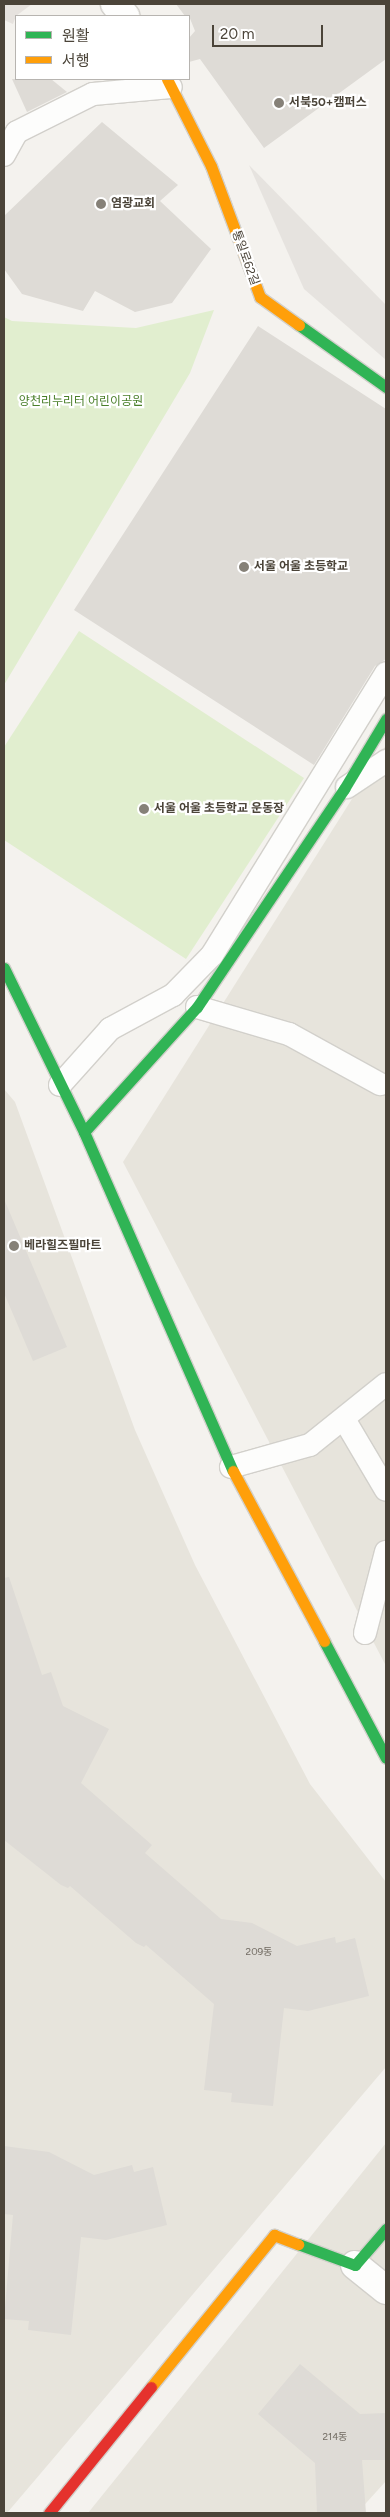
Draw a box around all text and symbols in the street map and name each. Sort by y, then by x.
legend [15,15,190,80]
scale bar [215,15,326,47]
text: 20 m [220,25,254,43]
text: 원활 [62,27,90,45]
text: 서행 [62,52,90,70]
place label: 서북50+캠퍼스 [289,96,367,110]
marker: 서북50+캠퍼스 [273,97,285,109]
place label: 염광교회 [111,197,155,211]
marker: 염광교회 [95,198,107,210]
street label: 통일로62길 [228,228,262,288]
park label: 양천리누리터 어린이공원 [19,395,143,409]
place label: 서울 어울 초등학교 [254,560,348,574]
marker: 서울 어울 초등학교 [238,561,250,573]
place label: 서울 어울 초등학교 운동장 [154,802,284,816]
marker: 서울 어울 초등학교 운동장 [138,803,150,815]
place label: 베라힐즈필마트 [24,1239,101,1253]
marker: 베라힐즈필마트 [8,1240,20,1252]
house number: 209동 [246,1946,272,1958]
house number: 214동 [322,2431,348,2443]

